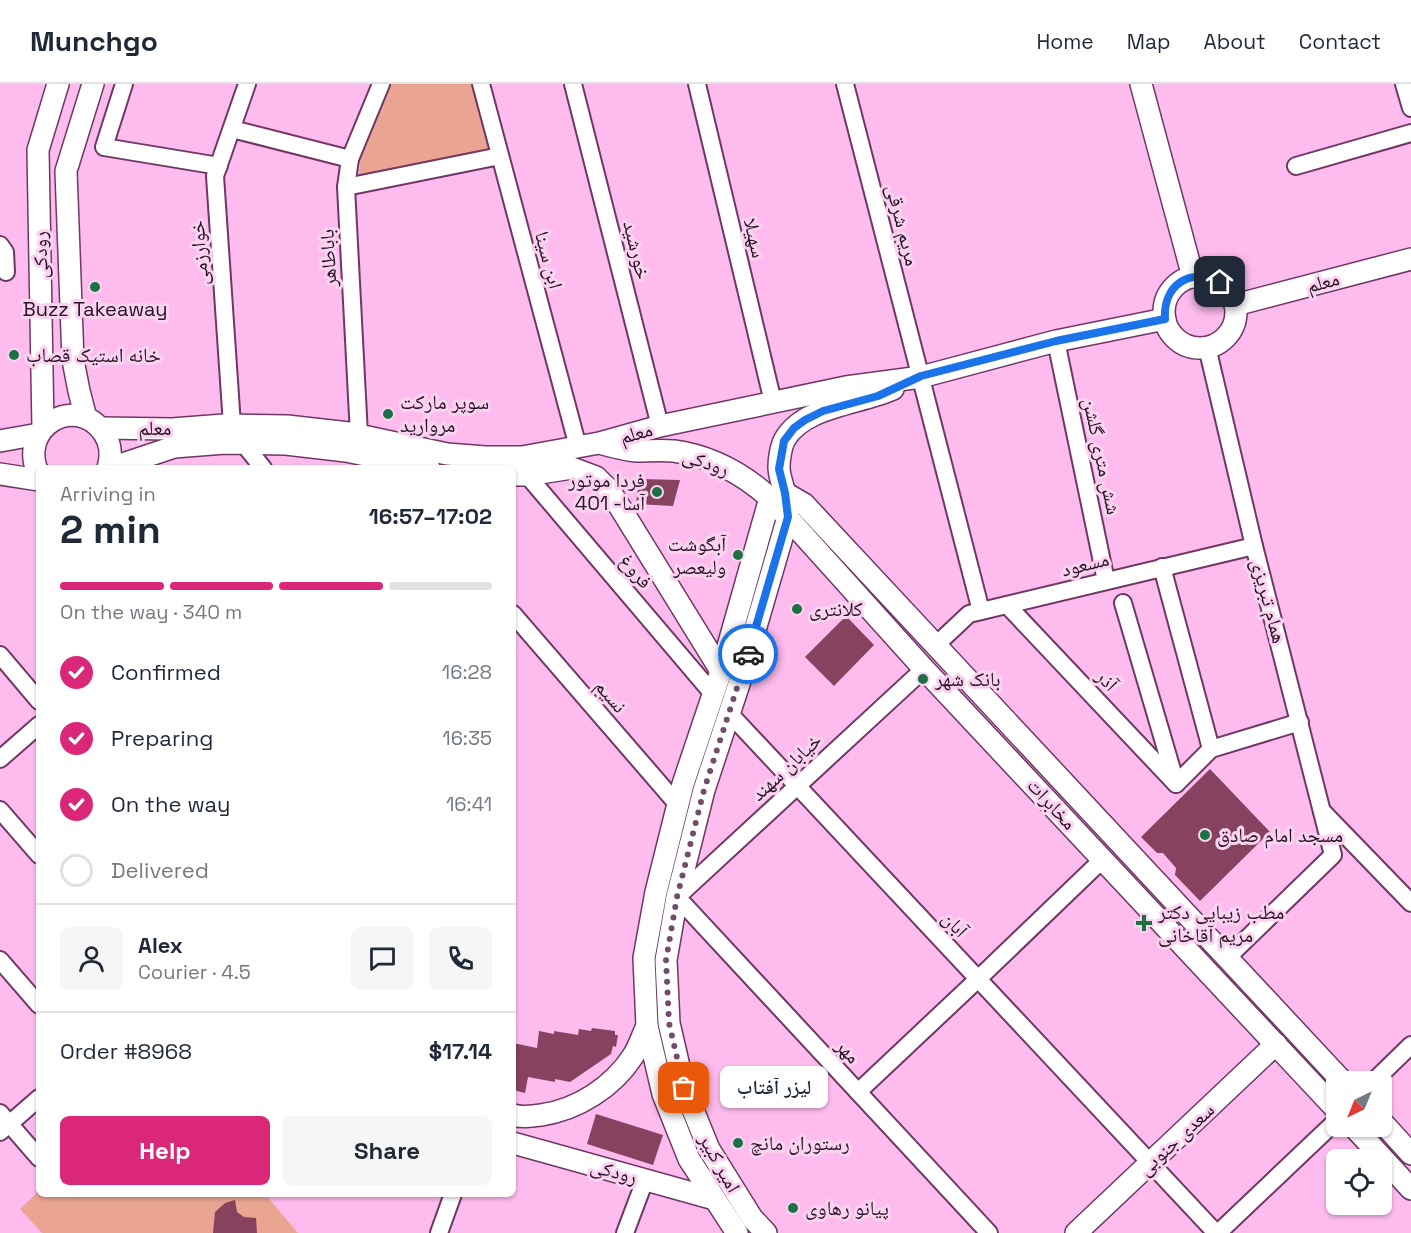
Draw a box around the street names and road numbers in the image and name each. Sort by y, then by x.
street label: مریم شرقی [879,182,926,269]
street label: سهیلا [738,215,772,261]
street label: خورشید [617,218,657,282]
street label: خوارزمی [184,219,214,286]
street label: ابن سینا [529,228,569,292]
street label: باباطاهر [314,229,343,288]
street label: رودکی [26,231,54,279]
street label: معلم [1304,265,1343,300]
street label: شش متری گلشن [1077,395,1127,517]
street label: معلم [139,415,171,442]
street label: معلم [617,416,656,451]
street label: رودکی [679,442,733,482]
street label: مسعود [1058,546,1112,582]
street label: فروغ [614,548,658,594]
street label: همام تبریزی [1244,556,1293,646]
street label: آذر [1090,663,1124,697]
street label: نسیم [588,674,633,719]
street label: خیابان سهند [745,727,827,807]
street label: مخابرات [1022,773,1082,835]
street label: آبان [936,905,974,943]
street label: مهر [829,1032,866,1069]
street label: سعدى جنوبی [1132,1097,1220,1181]
street label: امیر کبیر [693,1128,747,1197]
street label: رودکى [588,1152,640,1190]

